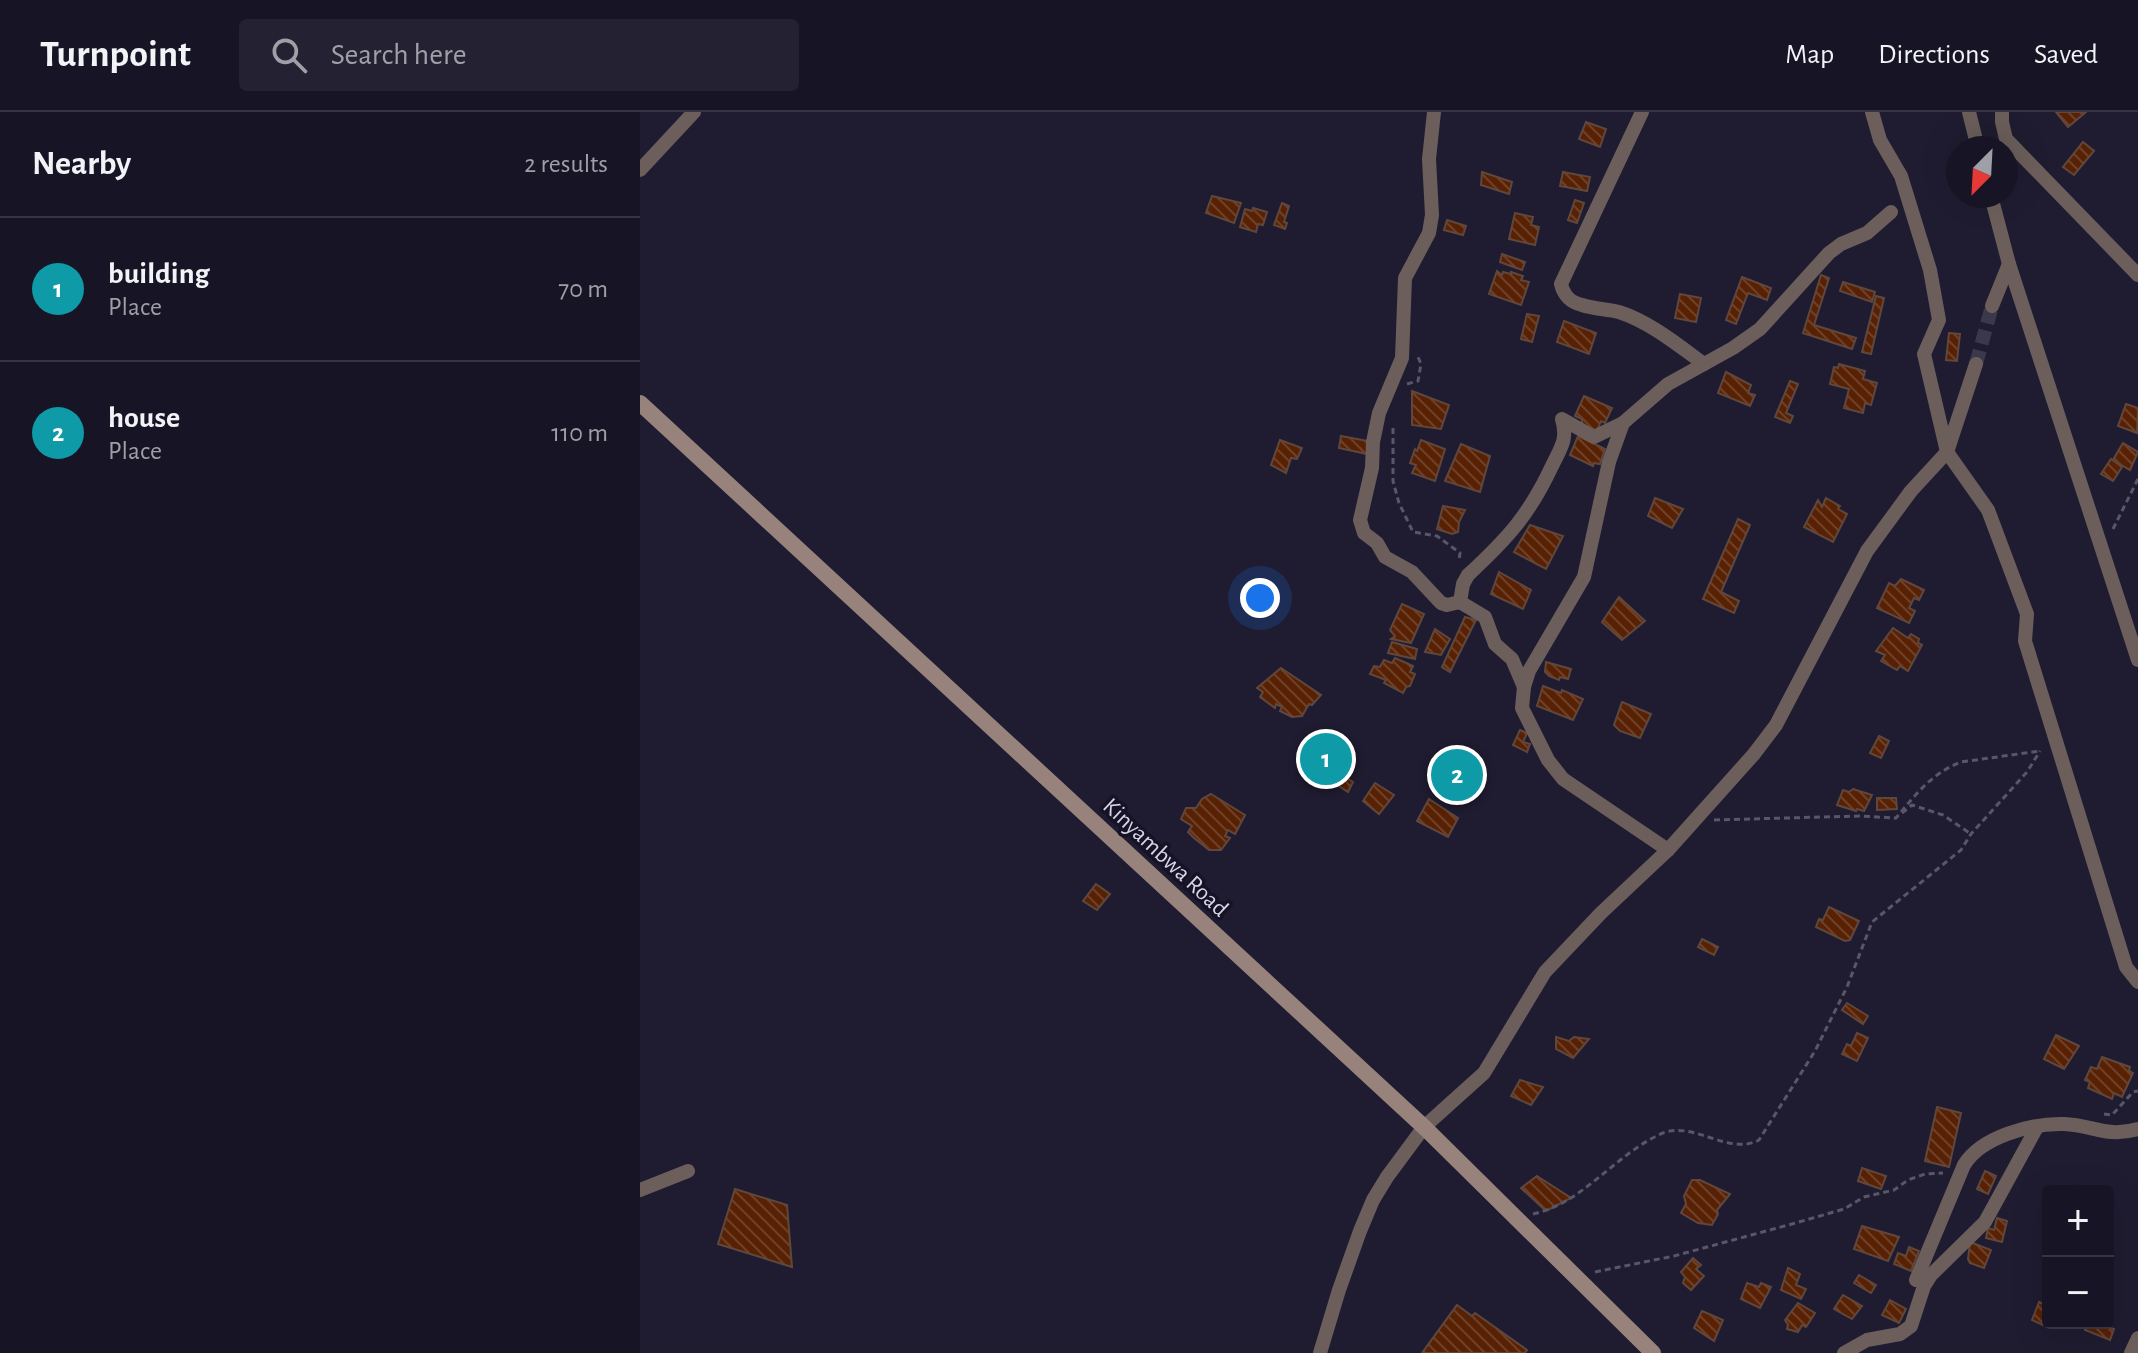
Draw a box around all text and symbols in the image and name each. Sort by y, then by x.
search box [239,19,799,91]
icon: search [267,33,311,77]
text: Turnpoint [40,36,191,74]
text: Search here [331,40,466,70]
text: Map [1785,41,1834,69]
text: Directions [1878,41,1990,69]
text: Saved [2034,41,2098,69]
north arrow [1946,136,2018,208]
text: Nearby [32,147,131,181]
text: 2 results [524,151,608,177]
text: building [108,259,210,289]
text: 1 [53,276,63,302]
text: 70 m [558,276,608,302]
text: Place [108,294,162,320]
text: house [108,403,180,433]
text: 2 [52,420,64,446]
text: 110 m [551,420,608,446]
text: Place [108,438,162,464]
your location [1240,578,1280,618]
pin: 1 [1300,729,1352,789]
pin: 2 [1431,745,1483,805]
street label: Kinyambwa Road [1098,794,1233,922]
map controls [2042,1185,2114,1329]
button: + [2042,1185,2114,1257]
button: − [2042,1257,2114,1329]

